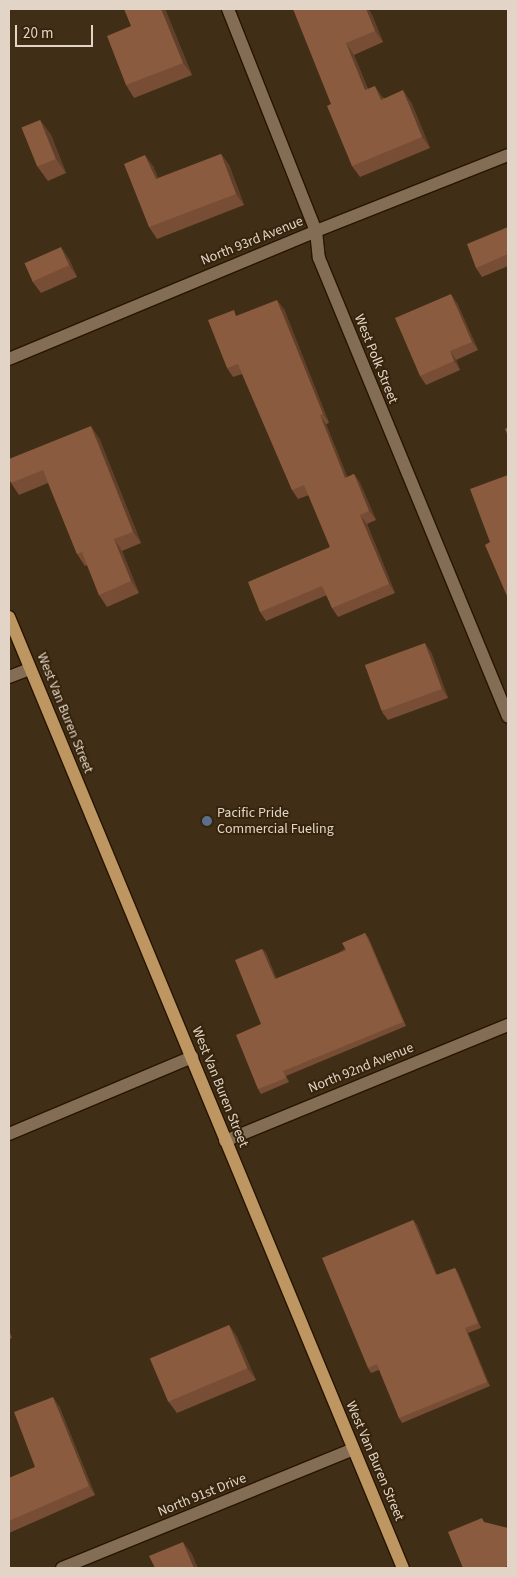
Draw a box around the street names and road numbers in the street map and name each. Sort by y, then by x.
street label: North 93rd Avenue [198,213,306,269]
street label: West Polk Street [350,312,402,406]
street label: West Van Buren Street [33,650,97,776]
street label: West Van Buren Street [188,1024,252,1150]
street label: North 92nd Avenue [306,1039,416,1097]
street label: West Van Buren Street [342,1399,408,1523]
street label: North 91st Drive [155,1470,249,1520]

